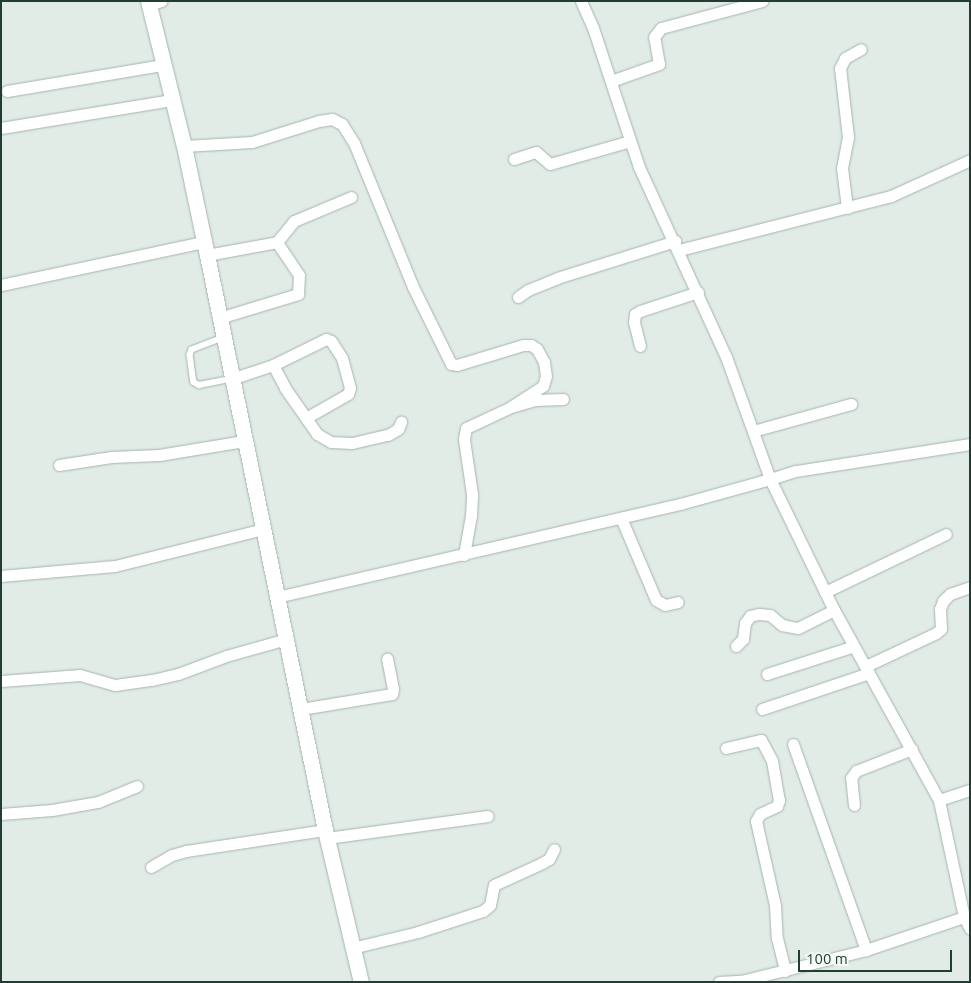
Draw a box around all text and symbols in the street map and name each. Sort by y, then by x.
scale bar [801,940,955,972]
text: 100 m [806,950,848,967]

